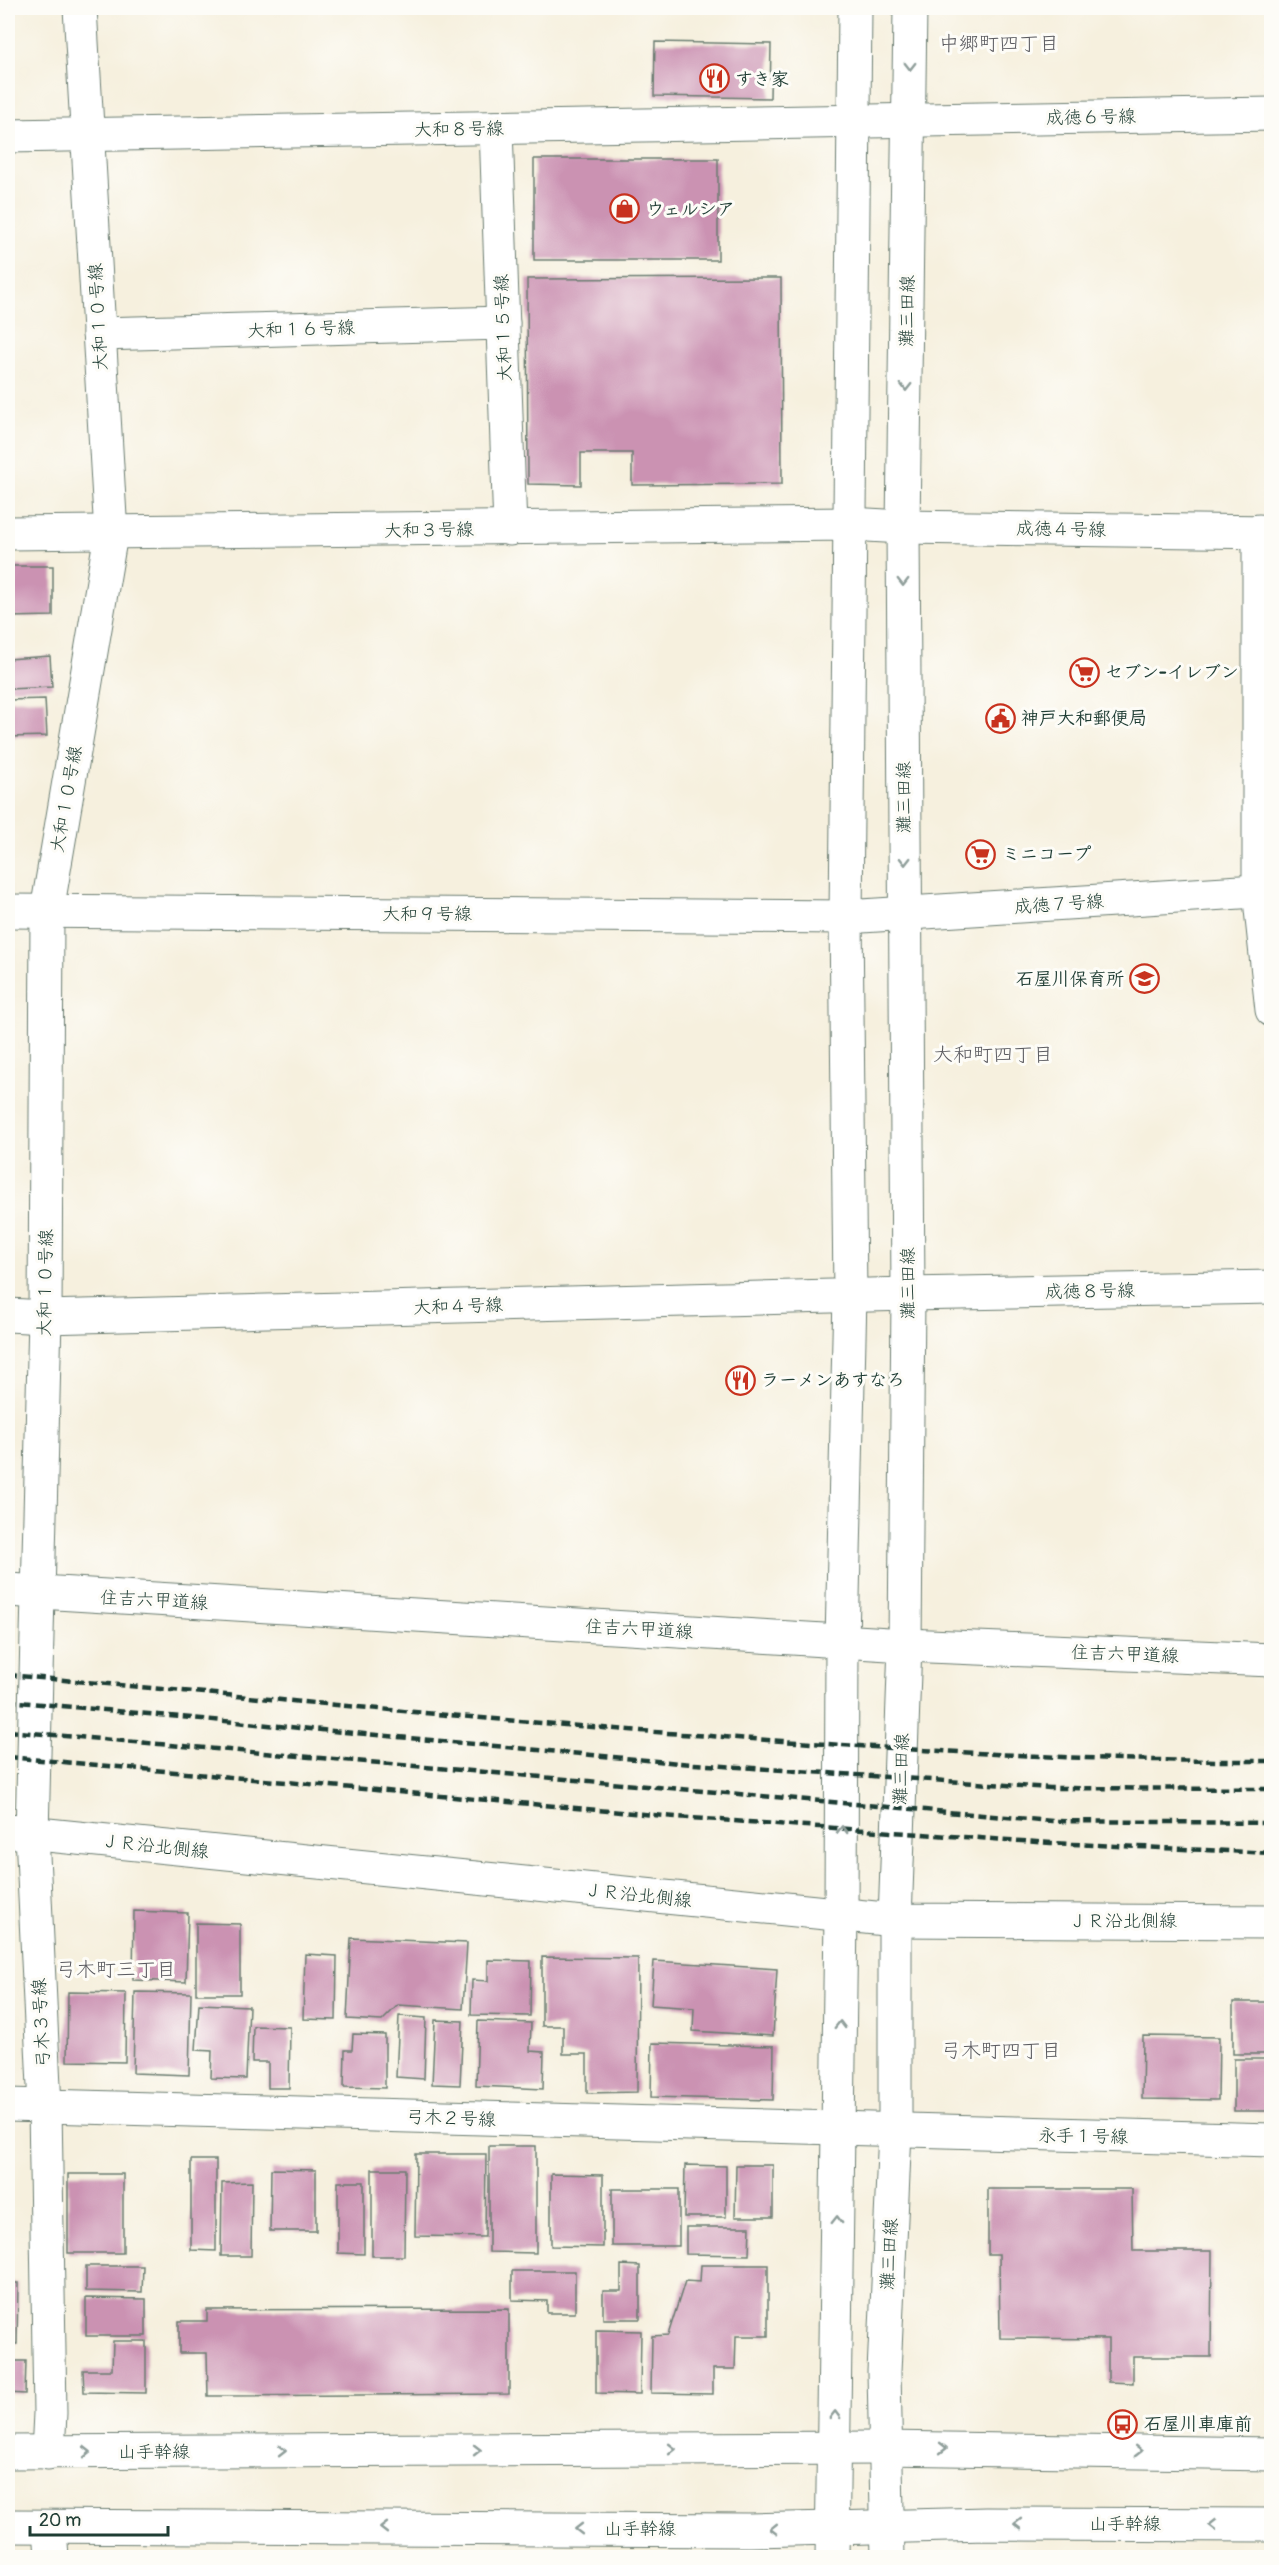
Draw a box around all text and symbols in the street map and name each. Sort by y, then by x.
district label: 中郷町四丁目 [939,31,1059,56]
one-way arrow [904,61,916,70]
restaurant icon: すき家 [698,63,730,95]
place label: すき家 [735,68,789,91]
street label: 成徳６号線 [1046,105,1136,130]
street label: 大和８号線 [414,117,504,142]
shop icon: ウェルシア [609,193,641,225]
place label: ウェルシア [646,198,735,221]
street label: 大和１０号線 [84,262,113,372]
street label: 大和１５号線 [490,274,517,382]
street label: 灘三田線 [895,275,920,347]
street label: 大和１６号線 [247,316,355,343]
one-way arrow [899,382,912,391]
street label: 成徳４号線 [1016,517,1106,542]
street label: 大和３号線 [384,518,474,543]
one-way arrow [897,577,910,586]
supermarket icon: セブン-イレブン [1068,656,1100,688]
place label: セブン-イレブン [1105,661,1239,684]
public building icon: 神戸大和郵便局 [984,702,1016,734]
place label: 神戸大和郵便局 [1021,707,1147,730]
street label: 大和１０号線 [46,744,87,854]
street label: 灘三田線 [893,761,916,833]
supermarket icon: ミニコープ [965,838,997,870]
place label: ミニコープ [1002,843,1091,866]
one-way arrow [898,856,911,865]
street label: 成徳７号線 [1013,890,1105,919]
street label: 大和９号線 [382,903,472,926]
school or university icon: 石屋川保育所 [1129,963,1161,995]
place label: 石屋川保育所 [1016,968,1124,991]
district label: 大和町四丁目 [933,1042,1053,1067]
street label: 大和１０号線 [33,1229,58,1337]
street label: 灘三田線 [897,1247,920,1319]
street label: 成徳８号線 [1045,1279,1135,1304]
street label: 大和４号線 [413,1293,503,1320]
restaurant icon: ラーメンあすなろ [724,1364,756,1396]
place label: ラーメンあすなろ [761,1369,905,1392]
street label: 住吉六甲道線 [99,1586,209,1615]
street label: 住吉六甲道線 [584,1615,694,1644]
street label: 住吉六甲道線 [1071,1641,1179,1668]
street label: 灘三田線 [889,1733,914,1805]
one-way arrow [836,1826,848,1835]
street label: ＪＲ沿北側線 [100,1829,210,1864]
street label: ＪＲ沿北側線 [583,1878,693,1913]
street label: ＪＲ沿北側線 [1069,1910,1177,1933]
district label: 弓木町三丁目 [56,1957,176,1982]
street label: 弓木３号線 [28,1977,55,2069]
one-way arrow [834,2021,846,2030]
district label: 弓木町四丁目 [941,2038,1061,2063]
street label: 弓木２号線 [406,2105,496,2132]
street label: 永手１号線 [1038,2124,1128,2149]
one-way arrow [831,2216,843,2225]
street label: 灘三田線 [876,2217,903,2291]
bus stop icon: 石屋川車庫前 [1107,2408,1139,2440]
one-way arrow [828,2411,841,2420]
place label: 石屋川車庫前 [1144,2413,1252,2436]
street label: 山手幹線 [118,2441,190,2464]
one-way arrow [939,2442,948,2454]
one-way arrow [667,2443,676,2455]
one-way arrow [472,2444,481,2456]
one-way arrow [277,2445,286,2457]
one-way arrow [1134,2445,1143,2458]
one-way arrow [82,2446,91,2458]
scale bar [30,2499,168,2537]
text: 20 m [39,2509,81,2532]
street label: 山手幹線 [1089,2513,1161,2536]
street label: 山手幹線 [604,2518,676,2541]
one-way arrow [1014,2518,1023,2530]
one-way arrow [1209,2519,1218,2531]
one-way arrow [379,2522,388,2534]
one-way arrow [574,2523,583,2535]
one-way arrow [769,2523,778,2536]

